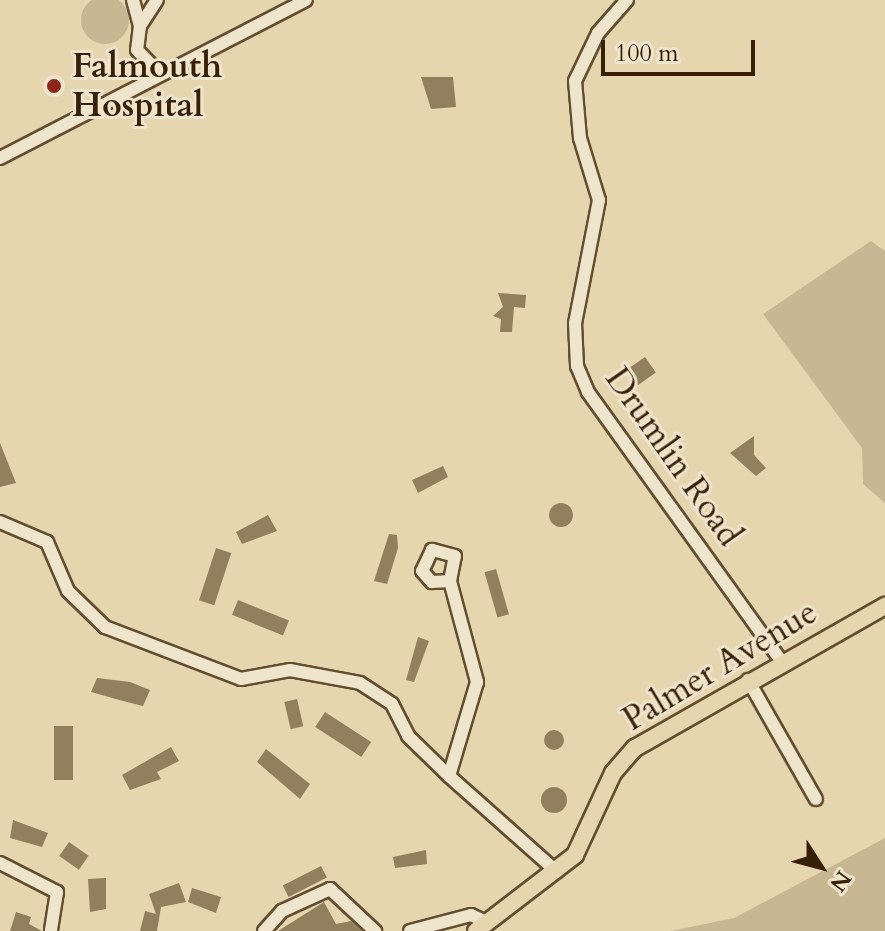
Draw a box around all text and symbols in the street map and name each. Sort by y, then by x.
scale bar [605,24,759,74]
text: 100 m [615,37,679,70]
place label: Falmouth Hospital [72,46,222,126]
marker: Falmouth Hospital [43,75,65,97]
street label: Drumlin Road [596,360,750,554]
street label: Palmer Avenue [615,592,825,740]
north arrow [781,827,861,907]
text: N [823,865,858,898]

